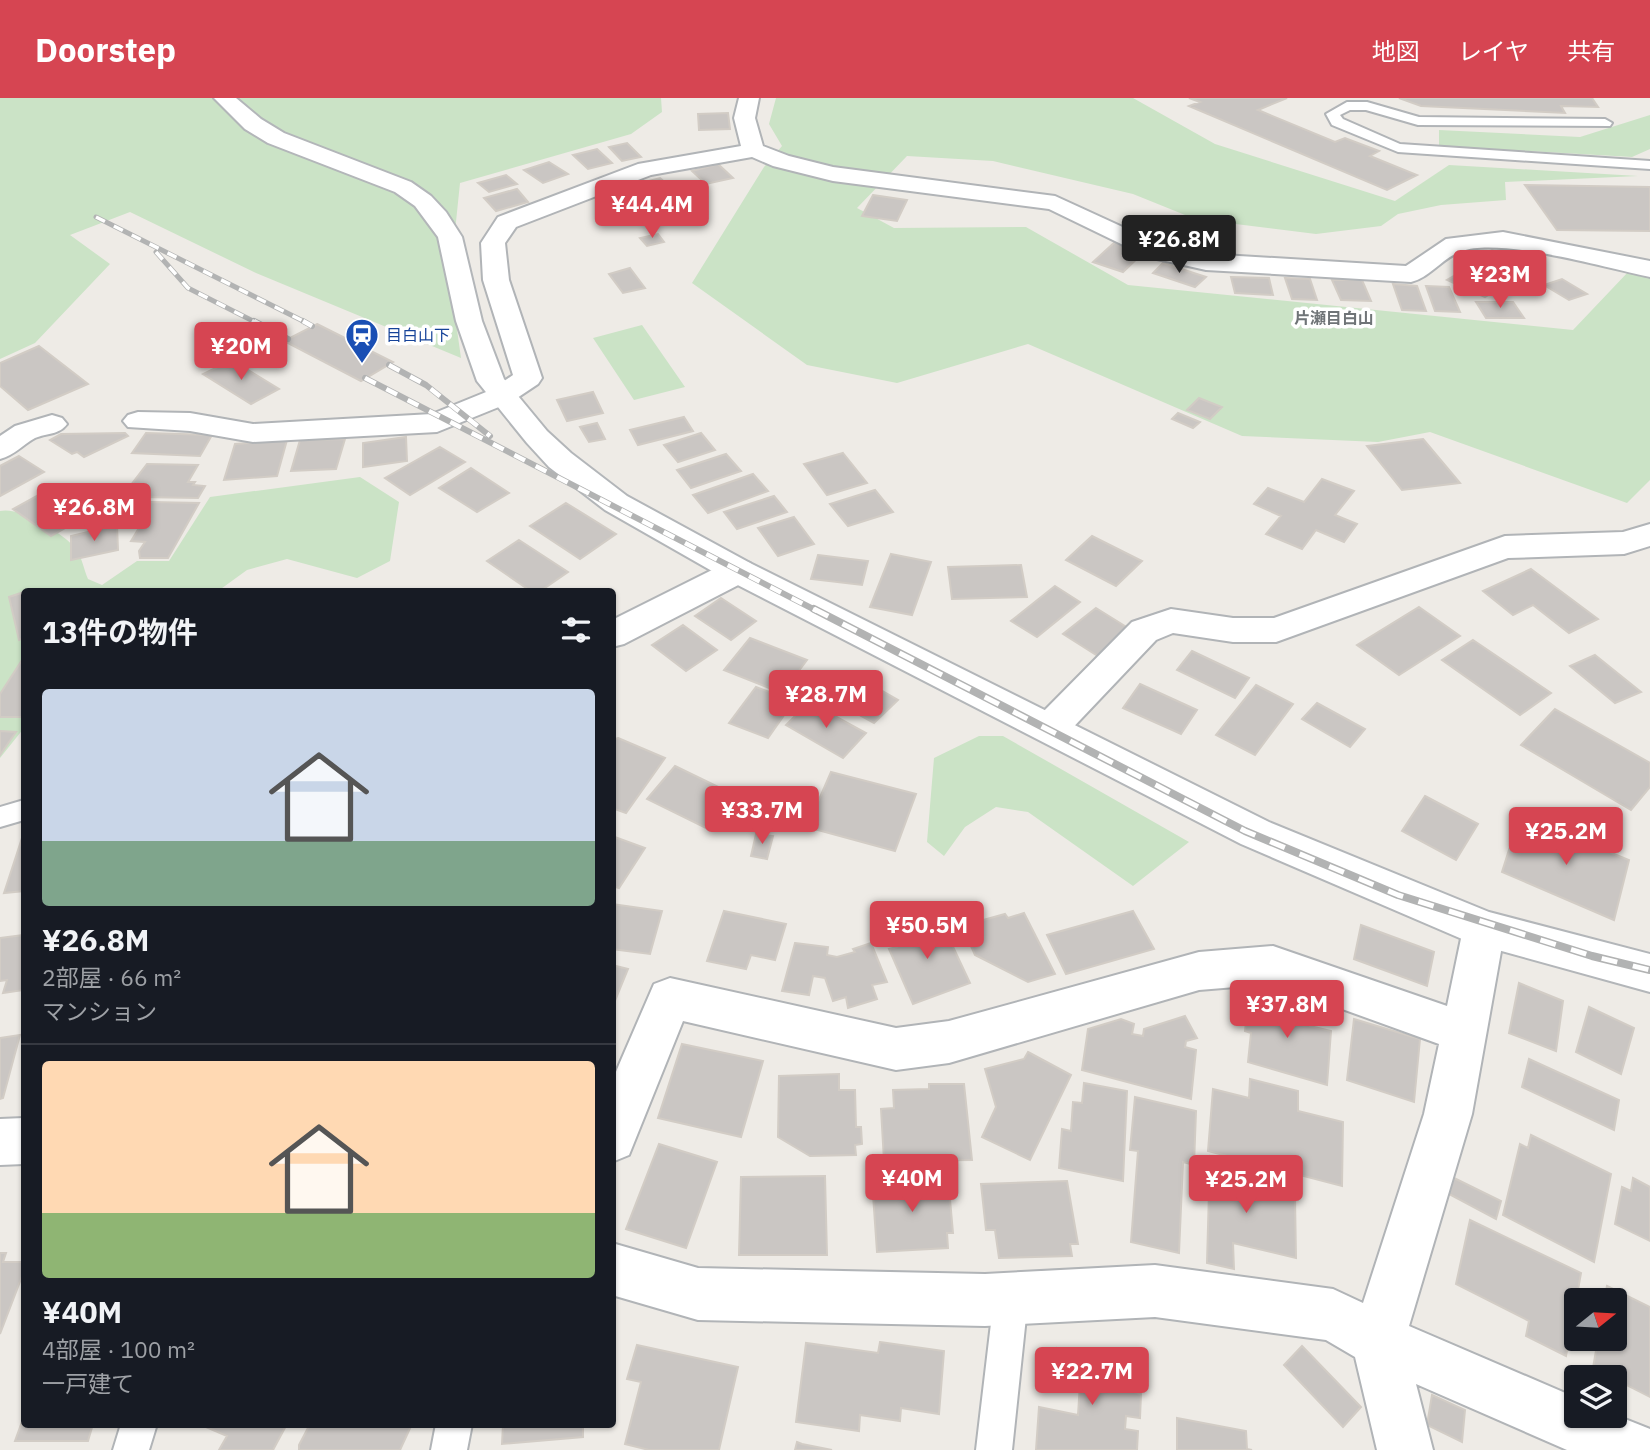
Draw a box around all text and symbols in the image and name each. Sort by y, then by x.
text: Doorstep [35,28,176,71]
text: 地図 [1372,35,1420,67]
text: レイヤ [1458,35,1529,67]
text: 共有 [1567,35,1615,67]
pin: ¥44.4M [595,180,709,240]
text: ¥44.4M [611,188,693,218]
pin: ¥26.8M [1122,216,1236,275]
text: ¥26.8M [1138,223,1220,253]
pin: ¥23M [1459,250,1541,310]
text: ¥23M [1469,258,1531,288]
district label: 片瀬目白山 [1294,308,1374,328]
station icon: 目白山下 [343,316,381,365]
pin: ¥20M [200,322,282,382]
place label: 目白山下 [386,325,450,345]
text: ¥20M [210,330,272,360]
pin: ¥26.8M [37,484,151,543]
text: ¥26.8M [53,491,135,521]
icon: filters [557,611,595,649]
text: 13件の物件 [42,612,198,651]
pin: ¥28.7M [769,670,883,730]
text: ¥28.7M [785,678,867,708]
icon: home [256,734,382,860]
pin: ¥33.7M [705,786,819,846]
text: ¥33.7M [721,794,803,824]
pin: ¥25.2M [1509,808,1623,867]
text: ¥25.2M [1525,815,1607,845]
pin: ¥50.5M [870,902,984,961]
text: ¥50.5M [886,909,968,939]
text: ¥26.8M [42,920,149,959]
text: 2部屋 · 66 m² [42,962,181,992]
pin: ¥37.8M [1230,981,1344,1040]
text: ¥37.8M [1246,988,1328,1018]
text: マンション [42,996,157,1026]
icon: home [256,1106,382,1232]
pin: ¥40M [871,1154,953,1214]
pin: ¥25.2M [1189,1156,1303,1215]
text: ¥40M [881,1162,943,1192]
text: ¥25.2M [1205,1163,1287,1193]
north arrow [1564,1288,1628,1351]
map controls [1564,1288,1627,1428]
text: ¥40M [42,1292,122,1331]
text: 4部屋 · 100 m² [42,1334,195,1364]
pin: ¥22.7M [1035,1348,1149,1407]
text: ¥22.7M [1051,1355,1133,1385]
button: layers [1564,1365,1627,1428]
text: 一戸建て [42,1368,134,1398]

